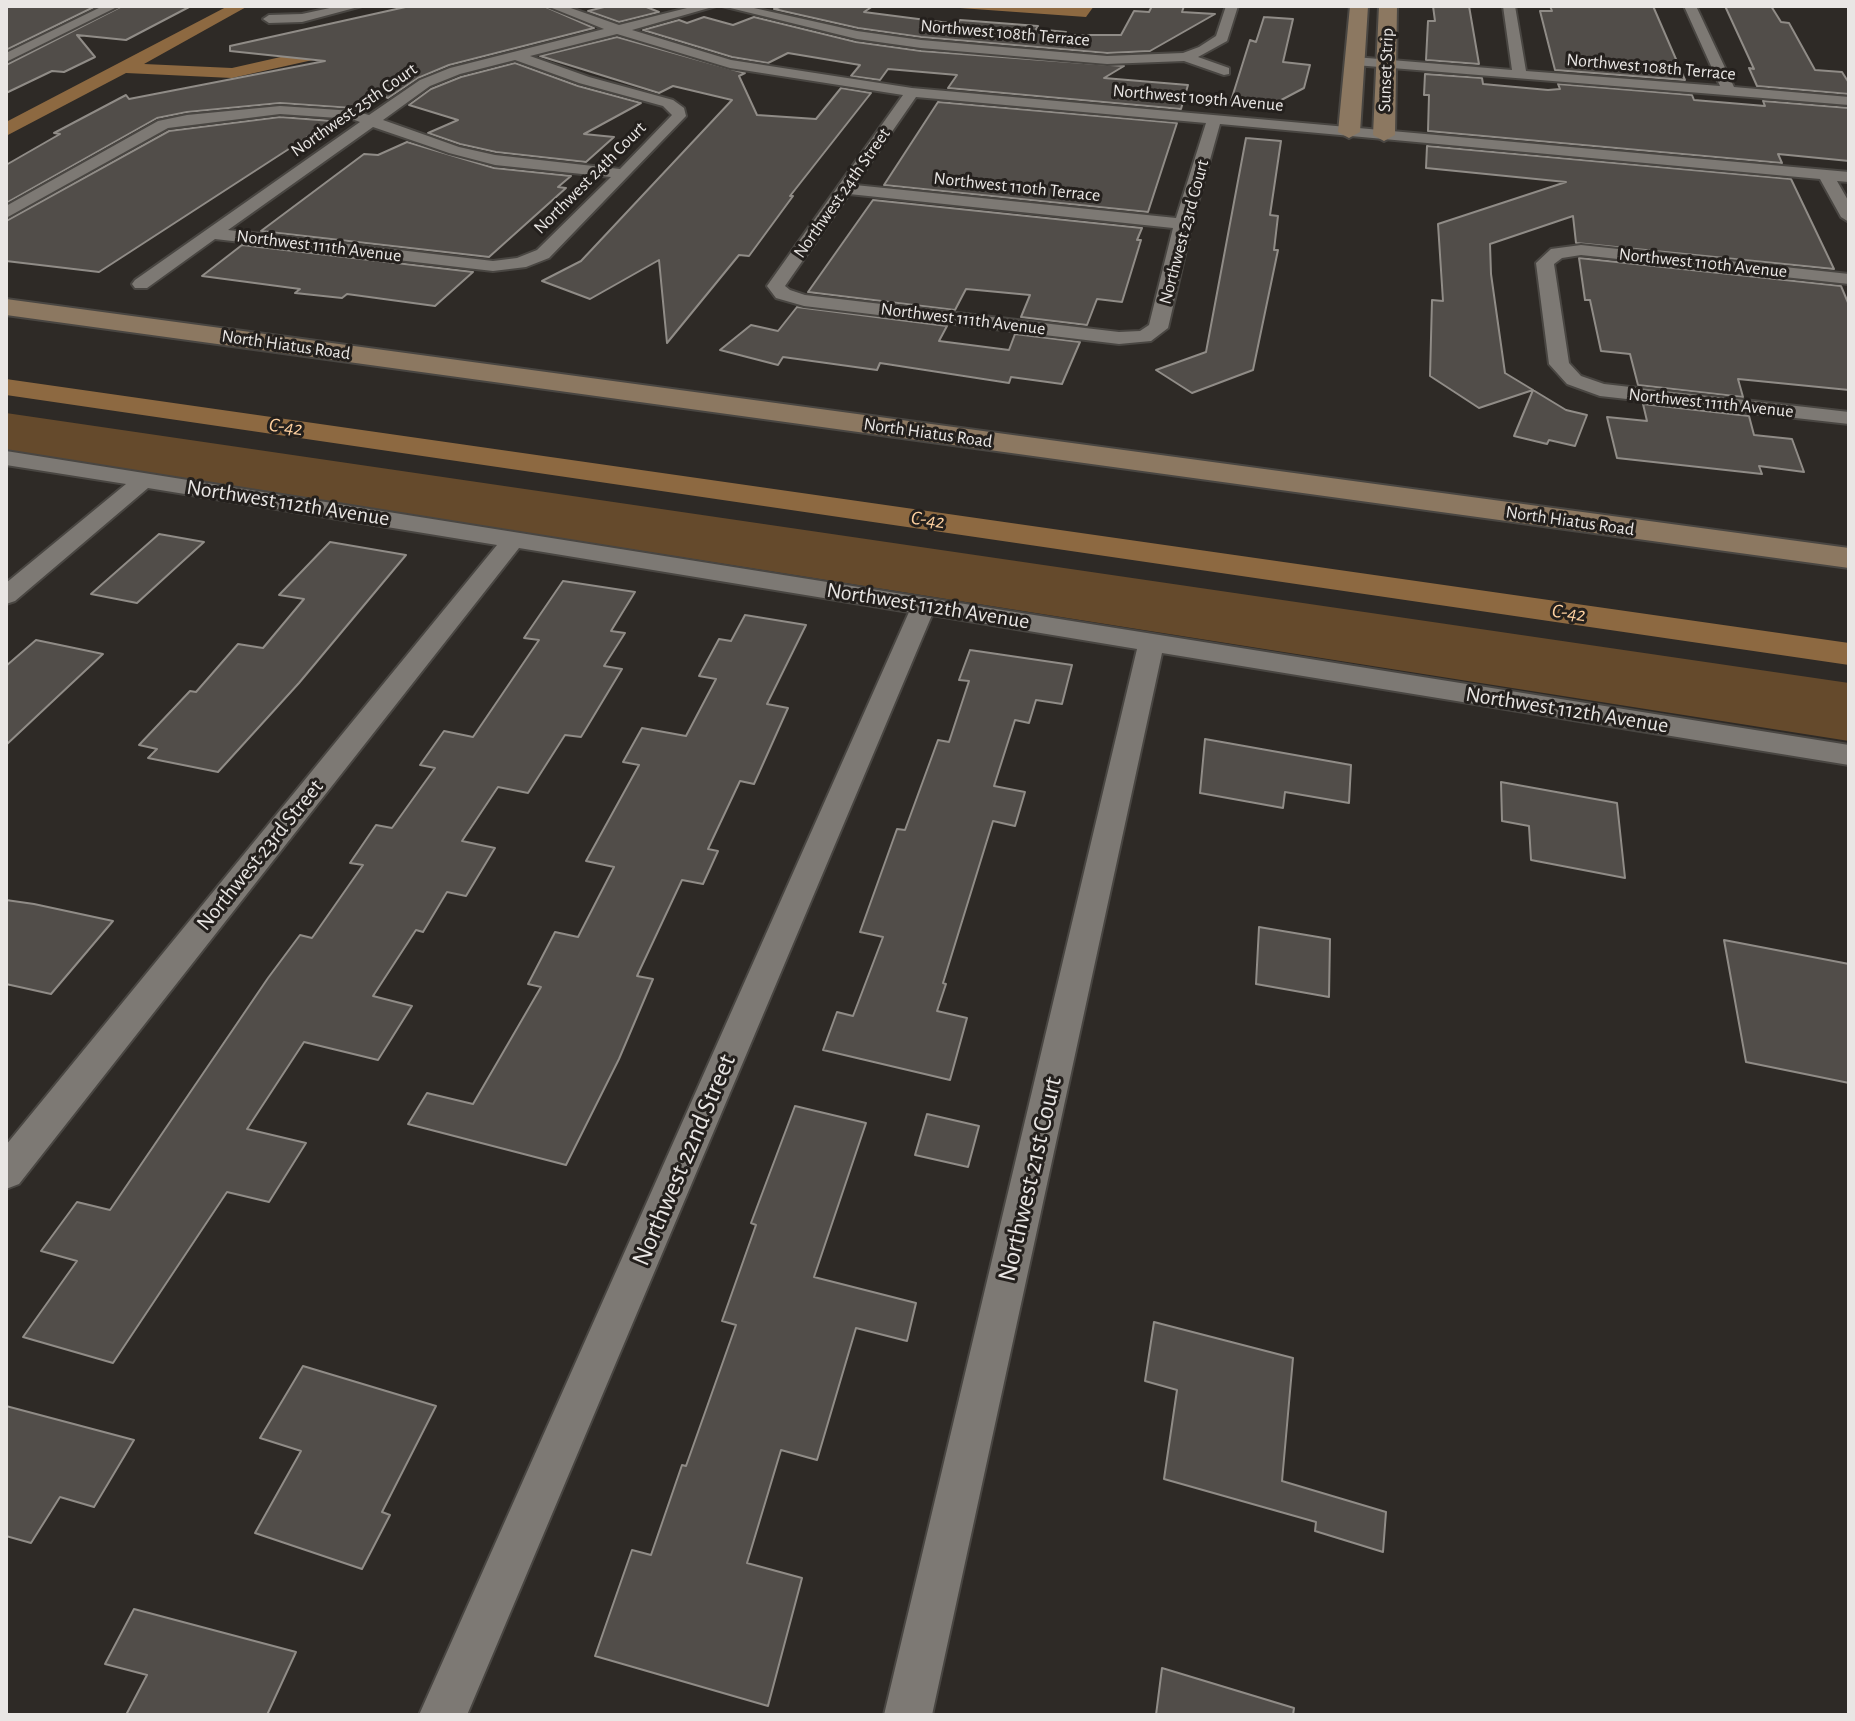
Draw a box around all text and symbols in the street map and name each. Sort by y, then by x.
street label: Northwest 108th Terrace [919,15,1091,51]
street label: Sunset Strip [1374,28,1398,112]
street label: Northwest 108th Terrace [1565,49,1737,85]
street label: Northwest 25th Court [287,58,421,162]
street label: Northwest 109th Avenue [1112,80,1284,116]
street label: Northwest 24th Court [529,117,651,239]
street label: Northwest 24th Street [789,124,895,262]
street label: Northwest 23rd Court [1154,157,1214,307]
street label: Northwest 110th Terrace [933,168,1101,206]
street label: Northwest 111th Avenue [235,225,403,267]
street label: Northwest 110th Avenue [1618,243,1788,283]
street label: Northwest 111th Avenue [879,298,1047,340]
street label: North Hiatus Road [220,325,352,365]
street label: Northwest 111th Avenue [1627,384,1795,422]
water label: C-42 [267,413,305,441]
street label: North Hiatus Road [862,413,994,453]
street label: Northwest 112th Avenue [185,474,391,532]
street label: North Hiatus Road [1504,501,1636,541]
water label: C-42 [909,506,947,534]
street label: Northwest 112th Avenue [825,577,1031,635]
water label: C-42 [1550,599,1588,627]
street label: Northwest 112th Avenue [1464,681,1670,739]
street label: Northwest 23rd Street [191,774,329,936]
street label: Northwest 22nd Street [625,1049,743,1271]
street label: Northwest 21st Court [991,1074,1069,1284]

